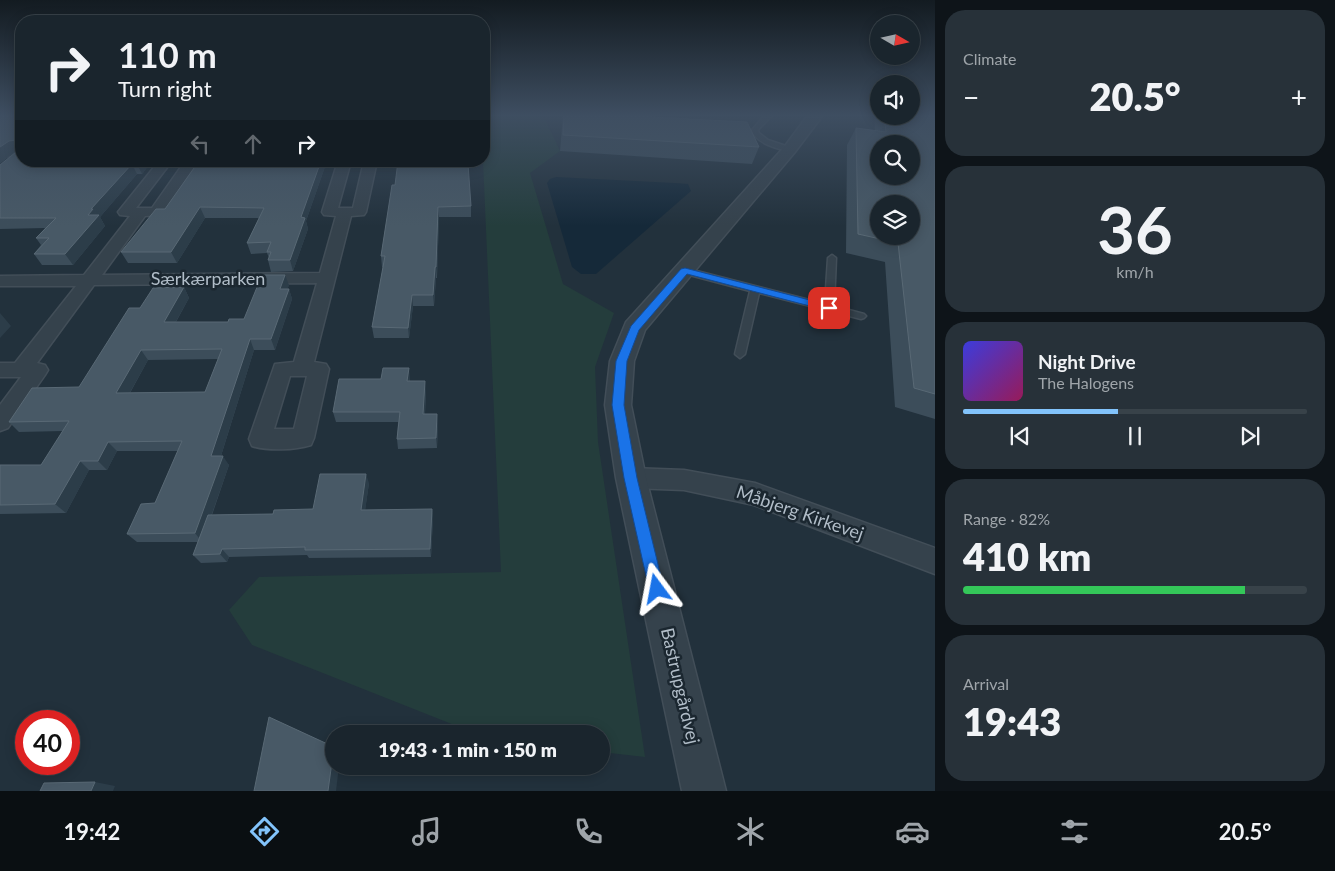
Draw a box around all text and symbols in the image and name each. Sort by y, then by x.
north arrow [870,15,920,65]
map controls [870,15,920,245]
text: 110 m [118,33,217,75]
icon: right [35,35,100,100]
text: Climate [963,49,1016,68]
text: 20.5° [1089,73,1181,119]
text: Turn right [118,75,212,102]
button: sound [870,75,920,125]
text: − [963,80,979,114]
text: + [1291,80,1307,114]
icon: left [186,130,214,158]
icon: ahead [239,130,267,158]
icon: right [292,130,320,158]
button: search [870,135,920,185]
text: 36 [1097,190,1173,268]
button: layers [870,195,920,245]
text: km/h [1116,262,1154,281]
street label: Særkærparken [151,267,265,289]
pin [808,287,850,329]
icon: arrive [815,294,843,322]
text: Night Drive [1038,350,1136,373]
text: The Halogens [1038,373,1134,392]
icon: previous [1006,422,1034,450]
icon: pause [1121,422,1149,450]
icon: next [1236,422,1264,450]
street label: Måbjerg Kirkevej [734,480,867,544]
text: Range · 82% [963,509,1050,528]
text: 410 km [963,533,1091,579]
position arrow [630,562,682,614]
street label: Bastrupgårdvej [657,625,705,746]
text: Arrival [963,674,1009,693]
text: 19:43 [963,698,1061,744]
speed limit sign: 40 [15,710,80,775]
text: 19:43 · 1 min · 150 m [378,738,557,761]
icon: directions [247,814,282,849]
icon: music [409,814,444,849]
icon: phone [571,814,606,849]
icon: climate [733,814,768,849]
icon: car [895,814,930,849]
icon: filters [1057,814,1092,849]
text: 19:42 [63,818,120,845]
text: 20.5° [1219,818,1272,845]

